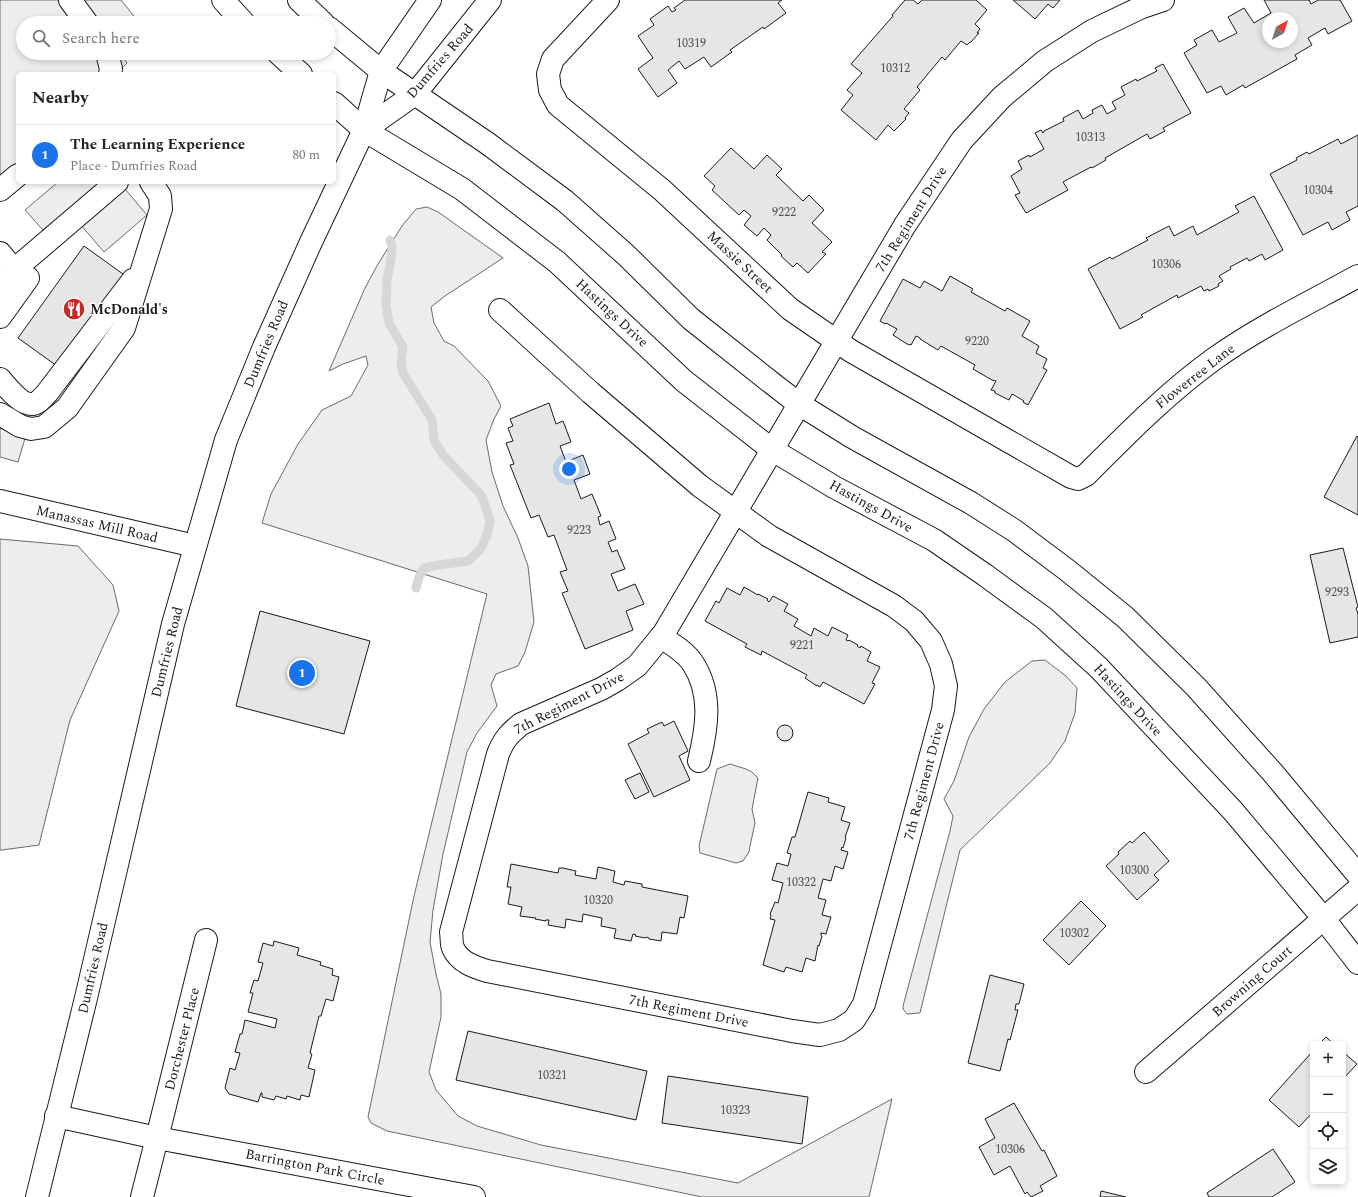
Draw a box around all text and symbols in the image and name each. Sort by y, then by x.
north arrow [1262,12,1298,48]
search box [16,16,336,60]
street label: Dumfries Road [401,19,479,103]
icon: search [30,27,52,49]
text: Search here [62,27,140,50]
house number: 10319 [676,34,706,53]
house number: 10312 [880,59,910,78]
text: Nearby [32,85,88,111]
house number: 10313 [1075,128,1105,147]
text: The Learning Experience [70,133,245,156]
text: 1 [41,145,49,165]
text: 80 m [293,145,320,165]
text: Place · Dumfries Road [70,156,197,176]
street label: 7th Regiment Drive [870,162,952,276]
house number: 10304 [1303,181,1333,200]
house number: 9222 [772,203,796,222]
street label: Massie Street [702,226,778,298]
house number: 10306 [1151,255,1181,274]
street label: Hastings Drive [571,274,653,352]
restaurant icon: McDonald's [61,296,87,322]
street label: Dumfries Road [238,297,294,391]
place label: McDonald's [90,299,168,320]
house number: 9220 [965,332,989,351]
street label: Flowerree Lane [1151,338,1239,414]
your location [559,459,579,479]
street label: Hastings Drive [825,474,917,538]
street label: Manassas Mill Road [34,500,160,548]
house number: 9223 [567,521,591,540]
house number: 9293 [1325,583,1349,602]
street label: Dumfries Road [146,604,189,700]
house number: 9221 [790,636,814,655]
pin: 1 [289,658,315,688]
street label: Hastings Drive [1089,659,1167,741]
street label: 7th Regiment Drive [510,666,628,740]
street label: 7th Regiment Drive [898,719,950,842]
house number: 10300 [1119,861,1149,880]
house number: 10322 [786,873,816,892]
house number: 10320 [583,891,613,910]
street label: Dumfries Road [72,920,114,1016]
house number: 10302 [1059,924,1089,943]
street label: Browning Court [1207,940,1297,1022]
street label: Dorchester Place [159,985,205,1093]
street label: 7th Regiment Drive [627,989,751,1033]
map controls [1310,1041,1346,1185]
button: + [1310,1041,1346,1077]
house number: 10321 [537,1066,567,1085]
button: − [1310,1077,1346,1113]
house number: 10323 [720,1101,750,1120]
button: locate [1310,1113,1346,1149]
house number: 10306 [995,1140,1025,1159]
street label: Barrington Park Circle [244,1143,387,1191]
button: layers [1310,1149,1346,1185]

